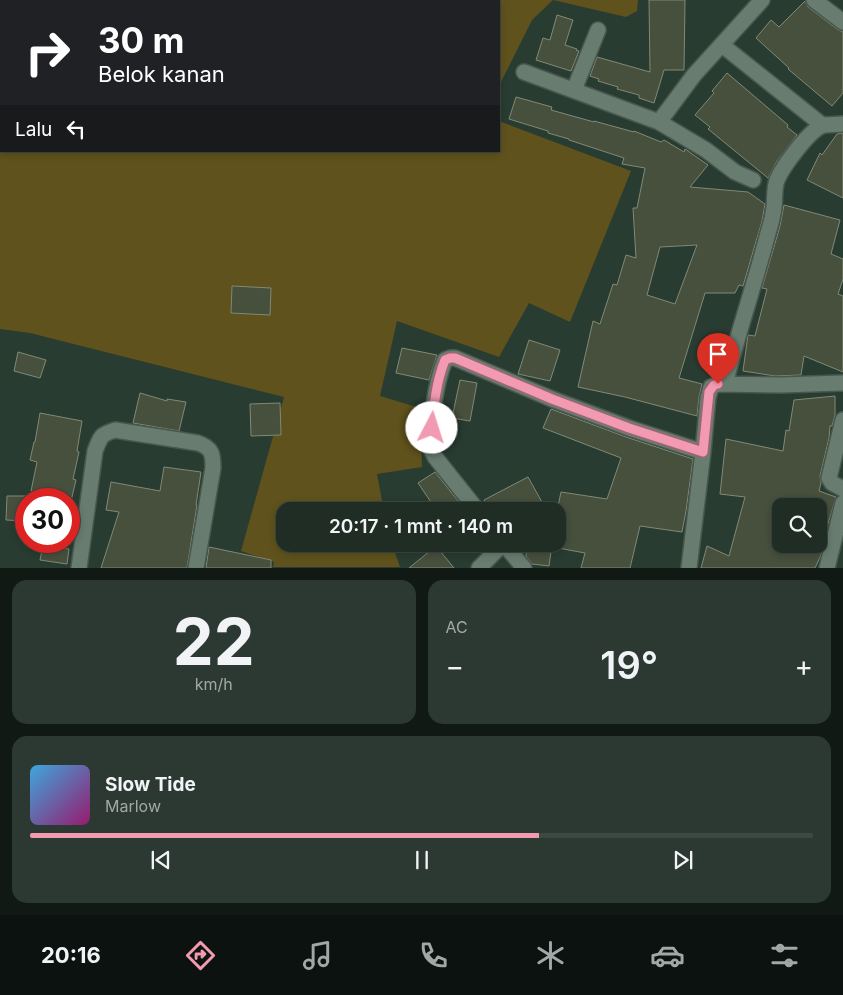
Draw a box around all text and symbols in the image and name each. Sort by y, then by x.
text: 30 m [98,19,184,61]
icon: right [15,20,80,85]
text: Belok kanan [98,61,225,87]
icon: left [62,115,90,143]
text: Lalu [15,118,52,141]
pin [697,333,739,384]
icon: arrive [704,340,732,368]
position arrow [405,401,457,453]
speed limit sign: 30 [15,488,80,553]
map controls [772,498,827,553]
button: search [772,498,827,553]
text: 20:17 · 1 mnt · 140 m [329,515,513,538]
text: 22 [173,602,255,681]
text: AC [446,617,468,637]
text: 19° [600,642,658,688]
text: − [446,649,464,683]
text: + [794,649,813,683]
text: km/h [195,674,233,694]
text: Slow Tide [105,773,196,796]
text: Marlow [105,796,161,816]
icon: previous [147,846,175,874]
icon: pause [408,846,436,874]
icon: next [669,846,697,874]
icon: directions [183,938,218,973]
icon: music [300,938,335,973]
icon: phone [416,938,451,973]
icon: climate [533,938,568,973]
icon: car [650,938,685,973]
icon: filters [767,938,802,973]
text: 20:16 [41,942,101,968]

